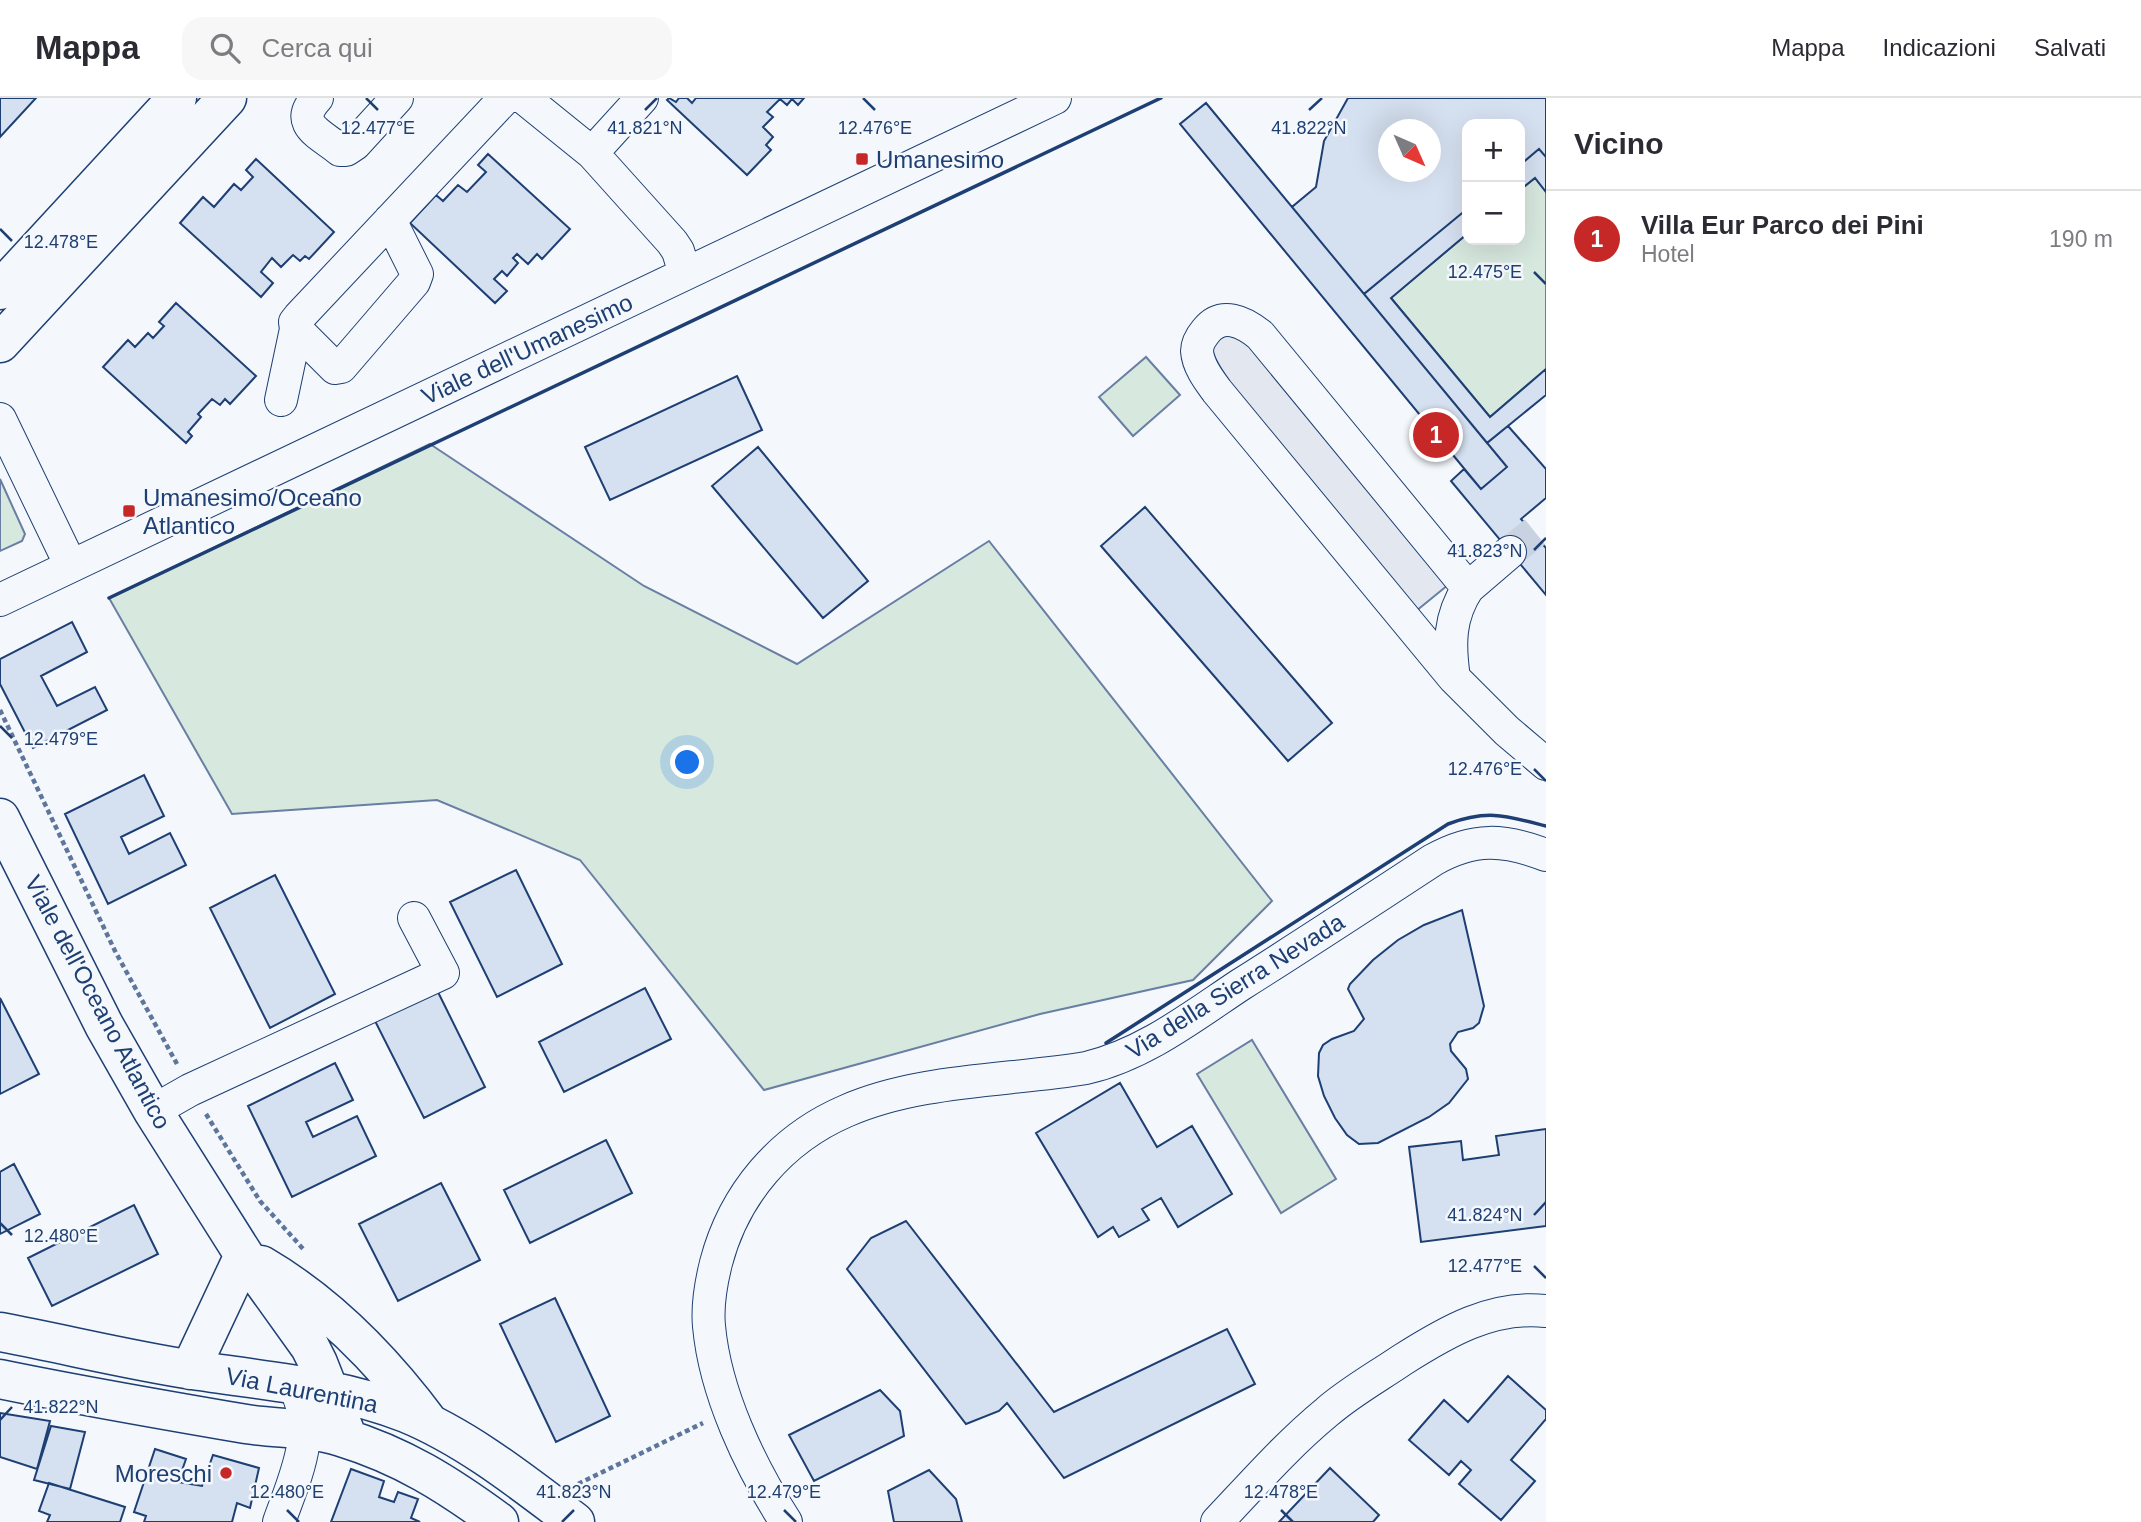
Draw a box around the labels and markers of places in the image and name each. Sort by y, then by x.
place label: Umanesimo [876,146,1004,173]
marker: Umanesimo [854,151,870,167]
pin: 1 [1413,409,1459,461]
place label: Umanesimo/Oceano Atlantico [143,484,362,539]
marker: Umanesimo/Oceano Atlantico [121,503,137,519]
place label: Moreschi [115,1460,212,1487]
marker: Moreschi [218,1465,234,1481]

